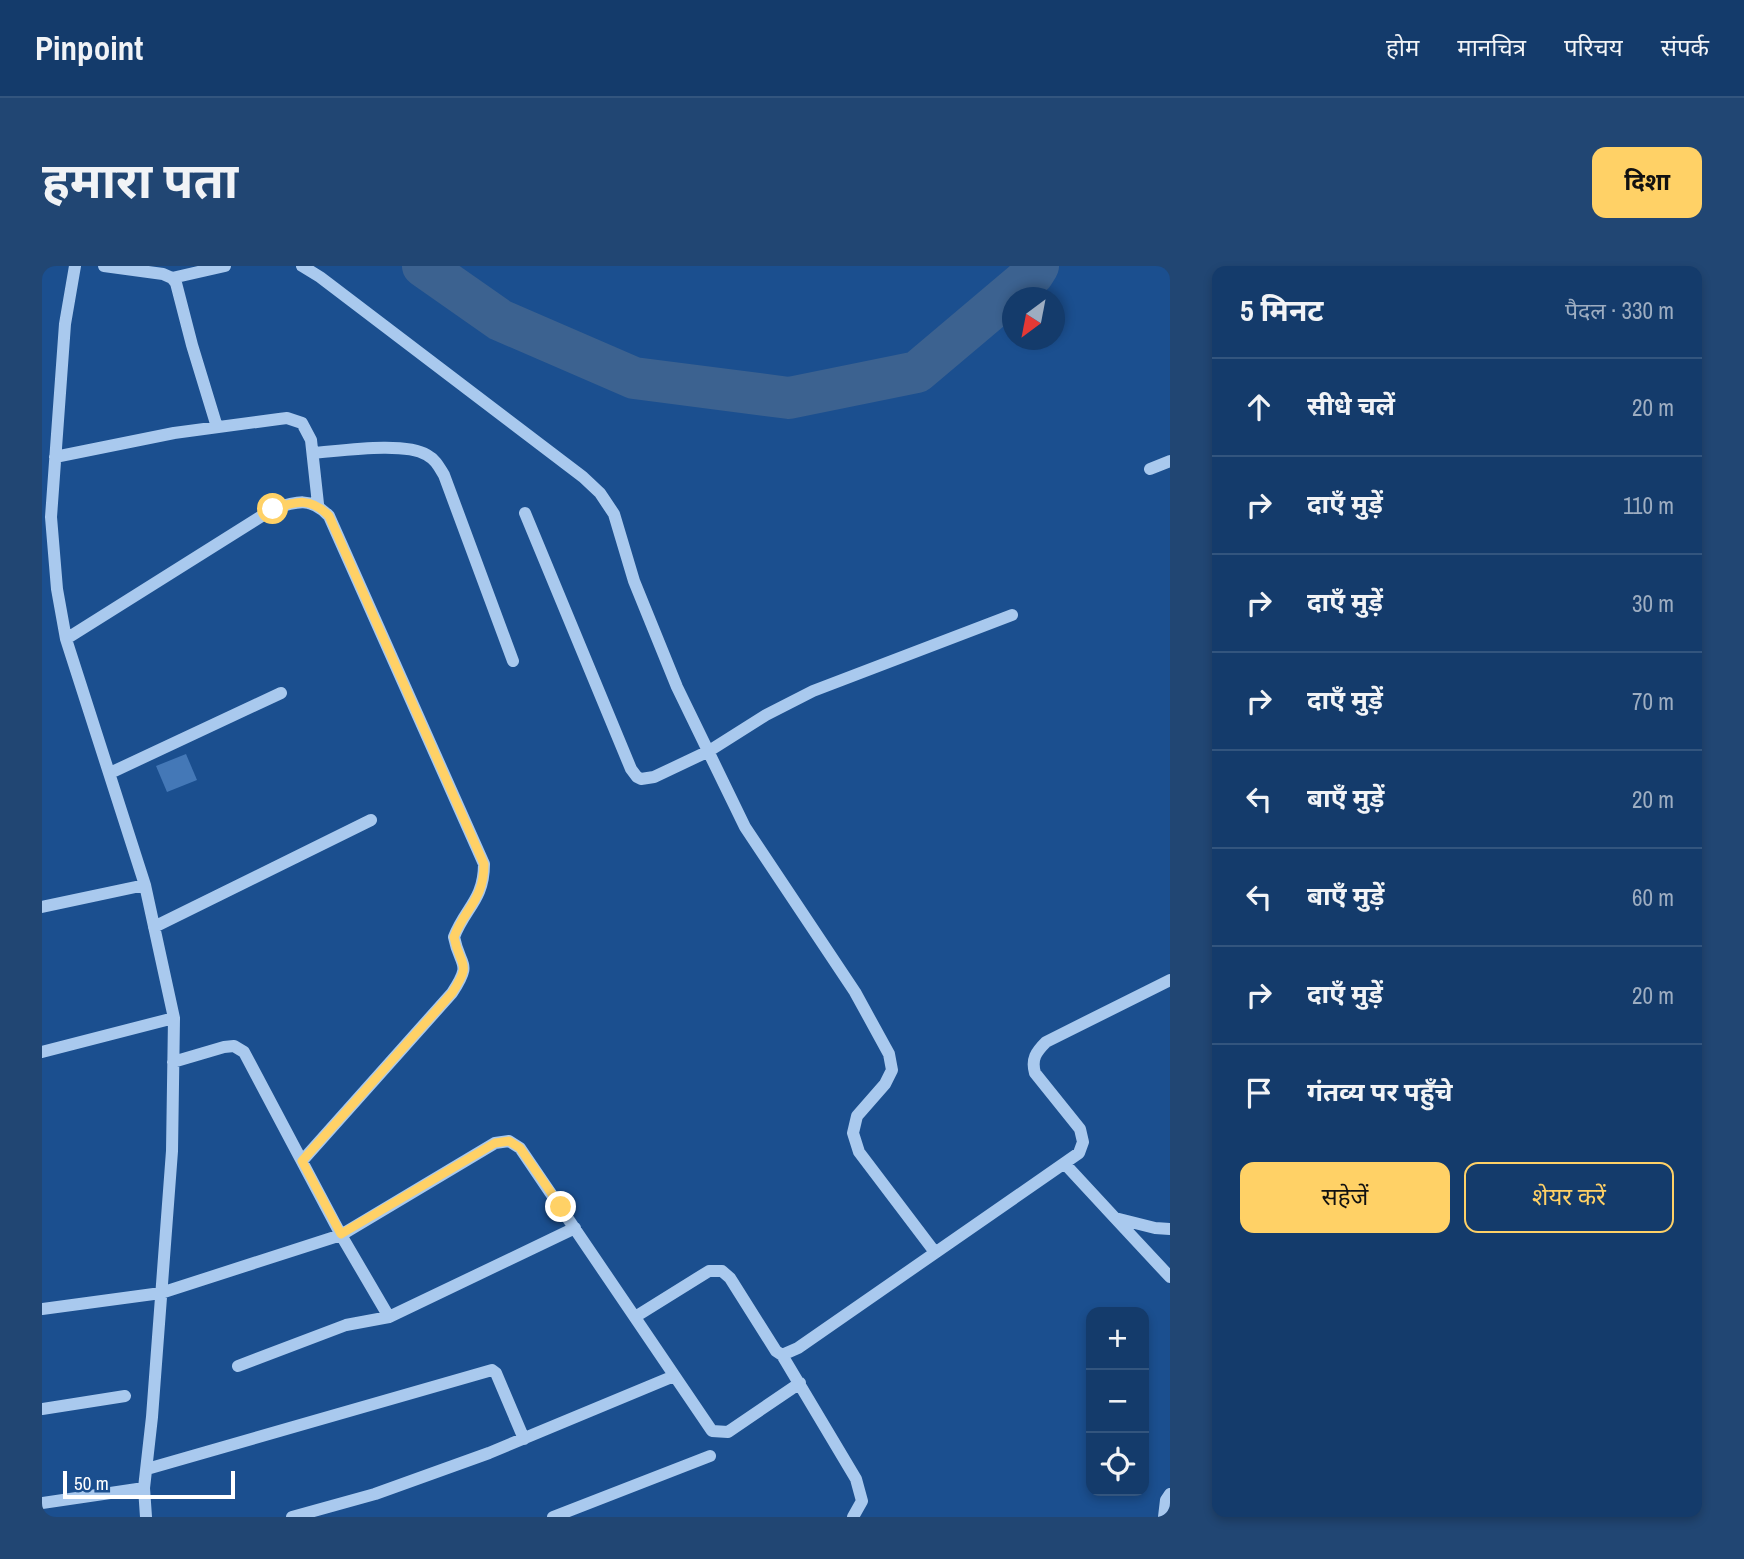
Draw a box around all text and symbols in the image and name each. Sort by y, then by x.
text: Pinpoint [35,26,143,70]
text: होम [1386,31,1419,63]
text: मानचित्र [1457,31,1526,63]
text: परिचय [1564,31,1623,63]
text: संपर्क [1661,31,1709,63]
text: हमारा पता [42,147,238,213]
button: दिशा [1592,147,1702,218]
north arrow [1002,287,1065,350]
text: 5 मिनट [1240,290,1324,330]
text: पैदल · 330 m [1565,295,1674,326]
icon: ahead [1240,388,1278,426]
text: सीधे चलें [1307,388,1395,423]
text: 20 m [1632,392,1674,423]
icon: right [1240,486,1278,524]
text: दाएँ मुड़ें [1307,486,1383,521]
text: 110 m [1623,490,1674,521]
route start [257,493,288,524]
icon: right [1240,584,1278,622]
text: दाएँ मुड़ें [1307,584,1383,619]
text: 30 m [1632,588,1674,619]
icon: right [1240,682,1278,720]
text: दाएँ मुड़ें [1307,682,1383,717]
text: 70 m [1632,686,1674,717]
icon: left [1240,780,1278,818]
text: बाएँ मुड़ें [1307,780,1384,815]
text: 20 m [1632,784,1674,815]
icon: left [1240,878,1278,916]
text: बाएँ मुड़ें [1307,878,1384,913]
text: 60 m [1632,882,1674,913]
icon: right [1240,976,1278,1014]
text: दाएँ मुड़ें [1307,976,1383,1011]
text: 20 m [1632,980,1674,1011]
icon: arrive [1240,1074,1278,1112]
text: गंतव्य पर पहुँचे [1307,1074,1453,1109]
button: सहेजें [1240,1162,1450,1233]
button: शेयर करें [1464,1162,1674,1233]
route end [545,1191,576,1222]
map controls [1086,1307,1149,1496]
button: + [1086,1307,1149,1370]
button: − [1086,1370,1149,1433]
button: locate [1086,1433,1149,1496]
scale bar [63,1468,234,1500]
text: 50 m [74,1470,109,1496]

